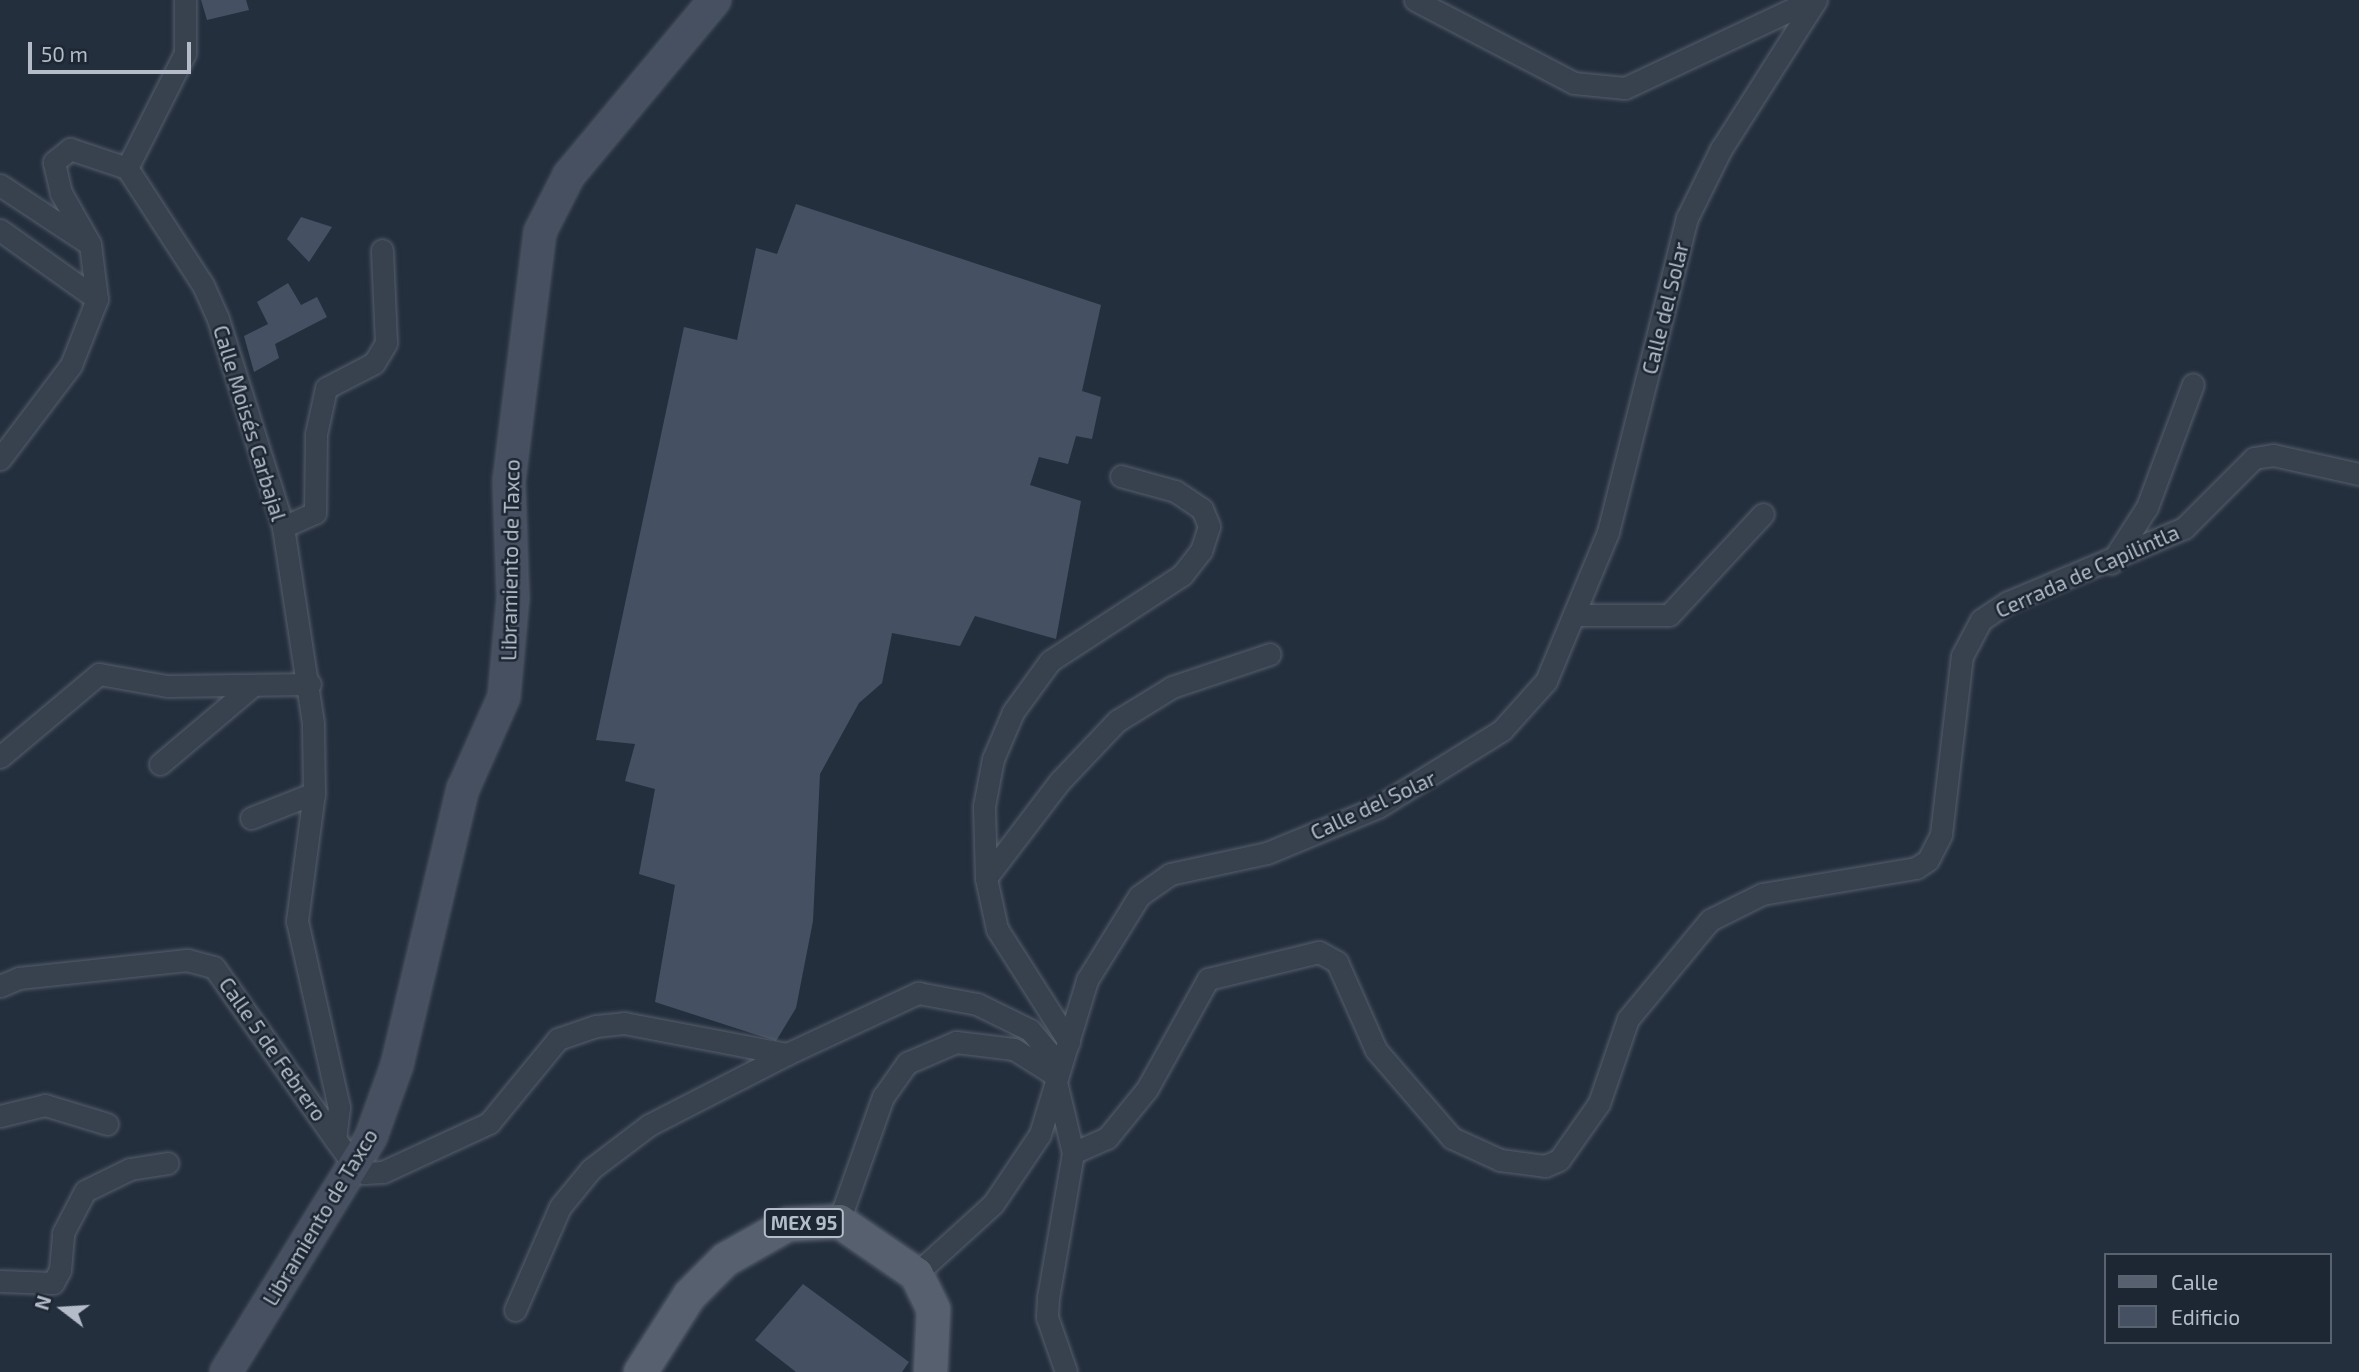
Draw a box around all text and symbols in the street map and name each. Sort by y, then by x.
scale bar [32,28,194,72]
text: 50 m [41,41,88,66]
street label: Calle del Solar [1636,239,1694,377]
street label: Calle Moisés Carbajal [208,322,292,524]
street label: Libramiento de Taxco [496,459,524,661]
street label: Cerrada de Capilintla [1991,519,2183,623]
street label: Calle del Solar [1306,765,1440,845]
street label: Calle 5 de Febrero [214,972,332,1126]
street label: Libramiento de Taxco [257,1124,383,1310]
road number: MEX 95 [764,1208,844,1238]
legend [2104,1253,2331,1344]
text: Calle [2171,1269,2218,1294]
north arrow [28,1274,98,1344]
text: N [29,1293,55,1313]
text: Edificio [2171,1304,2240,1329]

